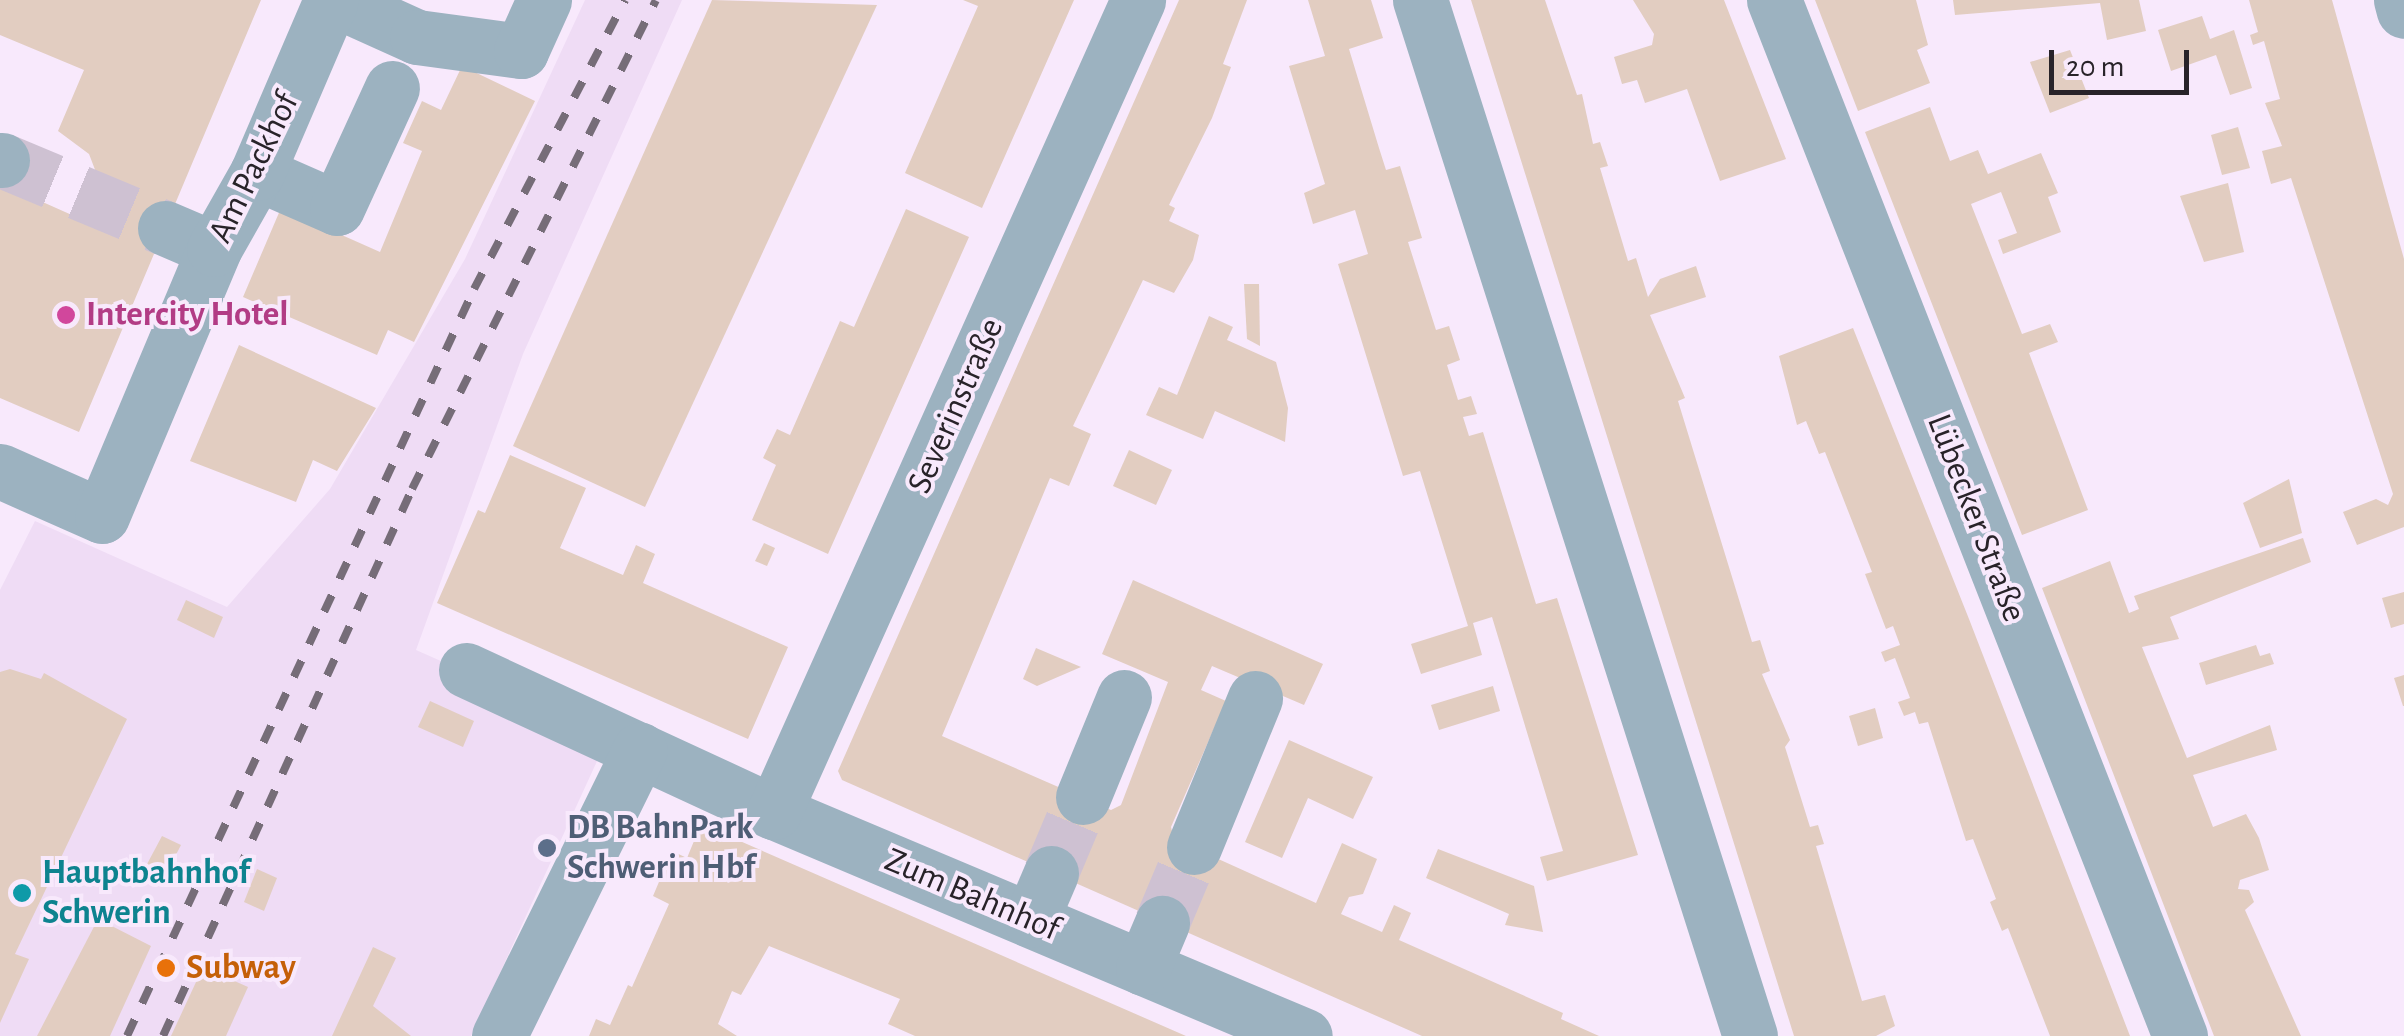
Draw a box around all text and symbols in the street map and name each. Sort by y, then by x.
scale bar [2054,30,2194,92]
text: 20 m [2066,52,2124,82]
street label: Am Packhof [200,86,308,250]
place label: Intercity Hotel [86,294,288,336]
marker: Intercity Hotel [55,304,77,326]
street label: Severinstraße [899,312,1013,500]
street label: Lübecker Straße [1917,408,2035,628]
place label: DB BahnPark Schwerin Hbf [567,807,755,889]
marker: DB BahnPark Schwerin Hbf [536,837,558,859]
street label: Zum Bahnhof [878,839,1066,951]
place label: Hauptbahnhof Schwerin [42,852,250,934]
marker: Hauptbahnhof Schwerin [11,882,33,904]
place label: Subway [186,947,296,989]
marker: Subway [155,957,177,979]

